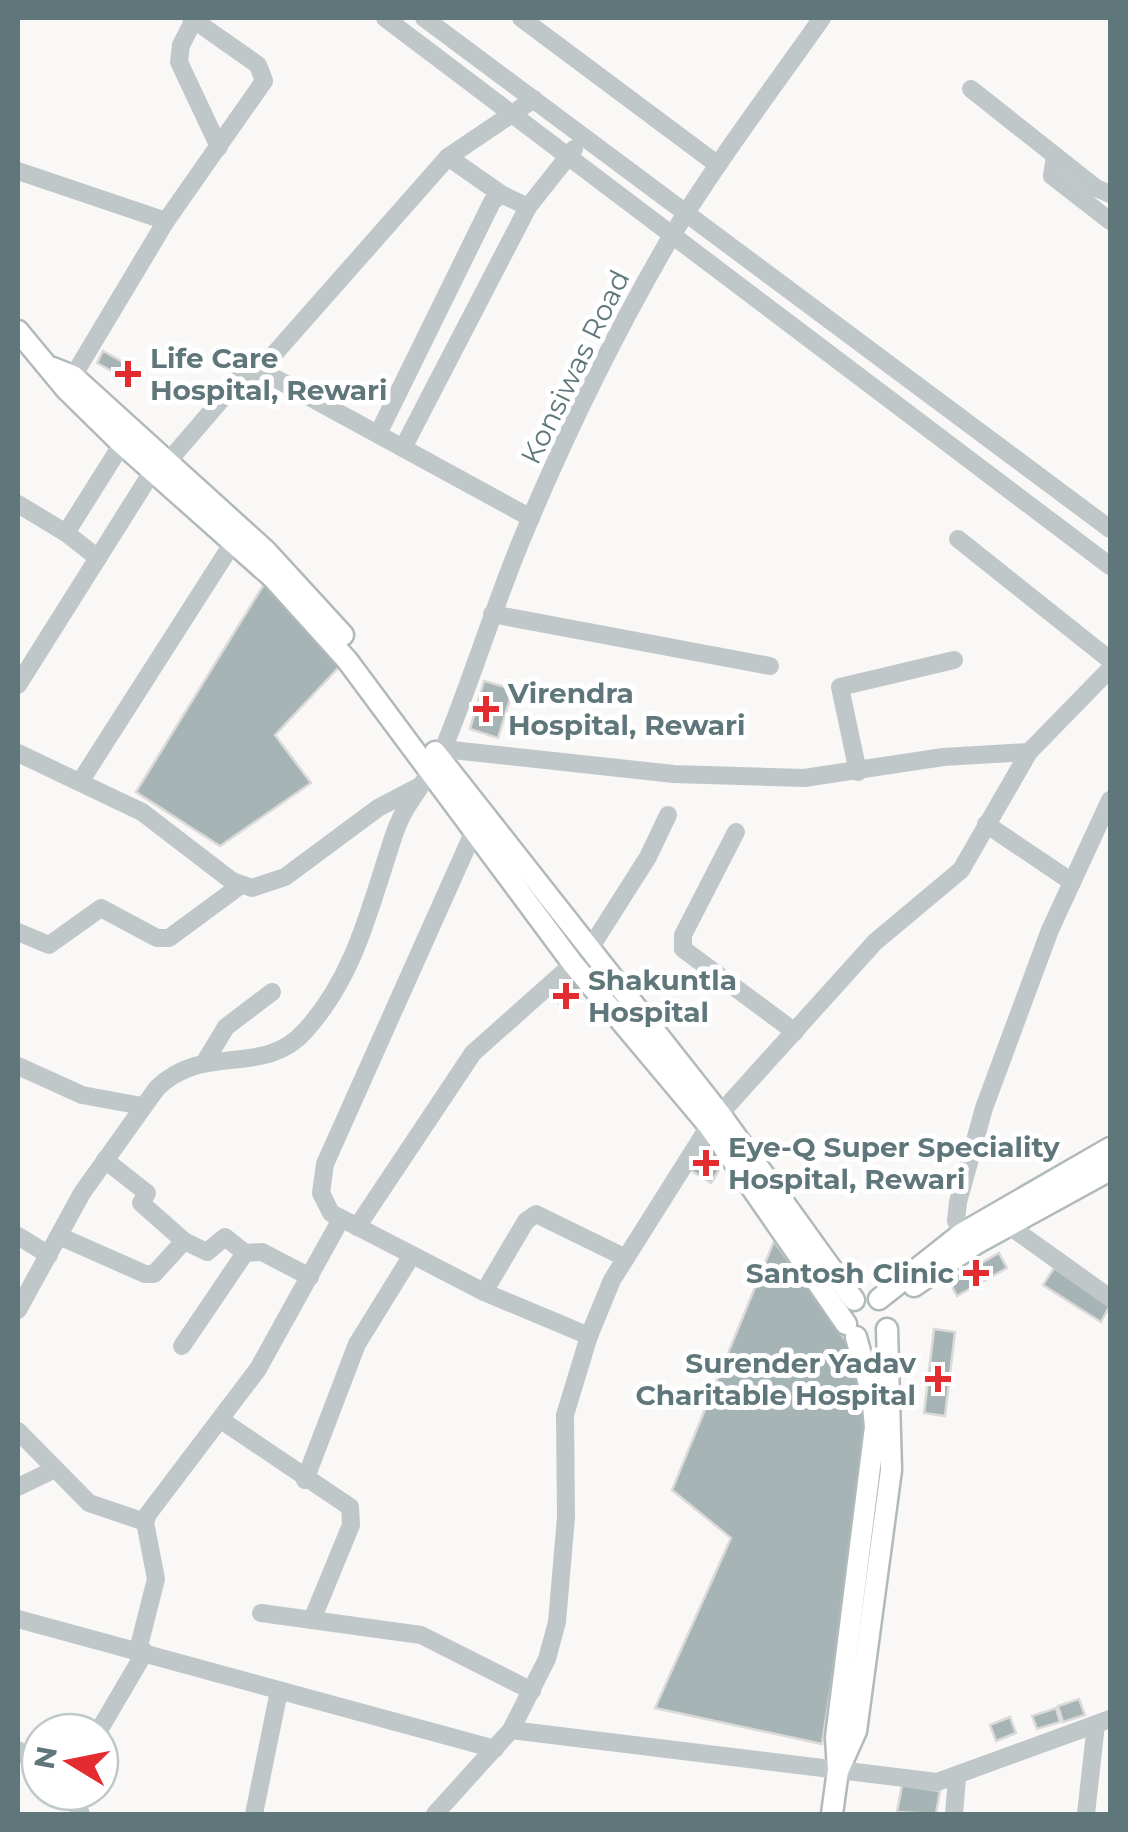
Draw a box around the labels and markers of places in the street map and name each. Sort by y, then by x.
place label: Life Care Hospital, Rewari [150,341,388,407]
marker: Life Care Hospital, Rewari [115,361,141,387]
place label: Virendra Hospital, Rewari [507,676,746,742]
marker: Virendra Hospital, Rewari [473,696,499,722]
place label: Shakuntla Hospital [588,963,737,1029]
marker: Shakuntla Hospital [553,983,579,1009]
place label: Eye-Q Super Speciality Hospital, Rewari [728,1130,1060,1196]
marker: Eye-Q Super Speciality Hospital, Rewari [693,1150,719,1176]
place label: Santosh Clinic [746,1256,954,1290]
marker: Santosh Clinic [963,1260,989,1286]
place label: Surender Yadav Charitable Hospital [635,1346,916,1412]
marker: Surender Yadav Charitable Hospital [925,1366,951,1392]

